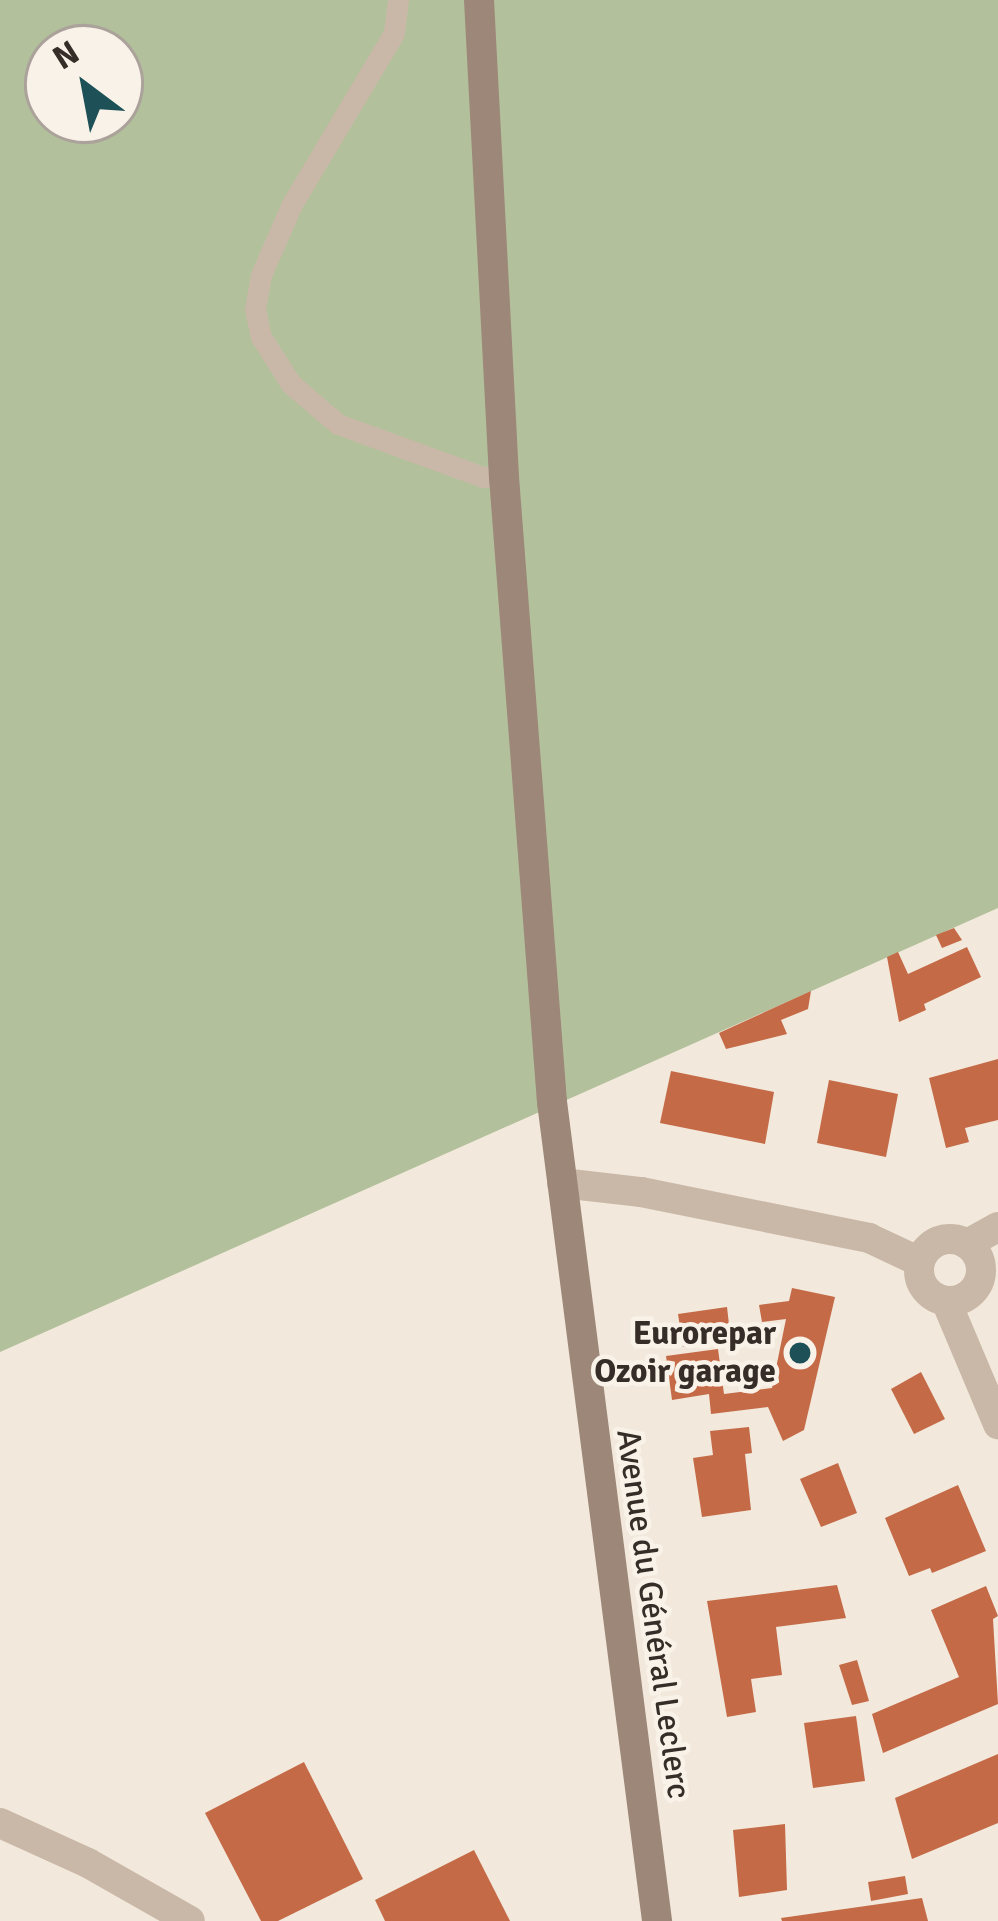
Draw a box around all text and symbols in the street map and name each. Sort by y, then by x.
north arrow [24,24,144,144]
text: N [46,32,87,79]
place label: Eurorepar Ozoir garage [594,1314,776,1392]
marker: Eurorepar Ozoir garage [787,1340,813,1366]
street label: Avenue du Général Leclerc [607,1427,699,1801]

